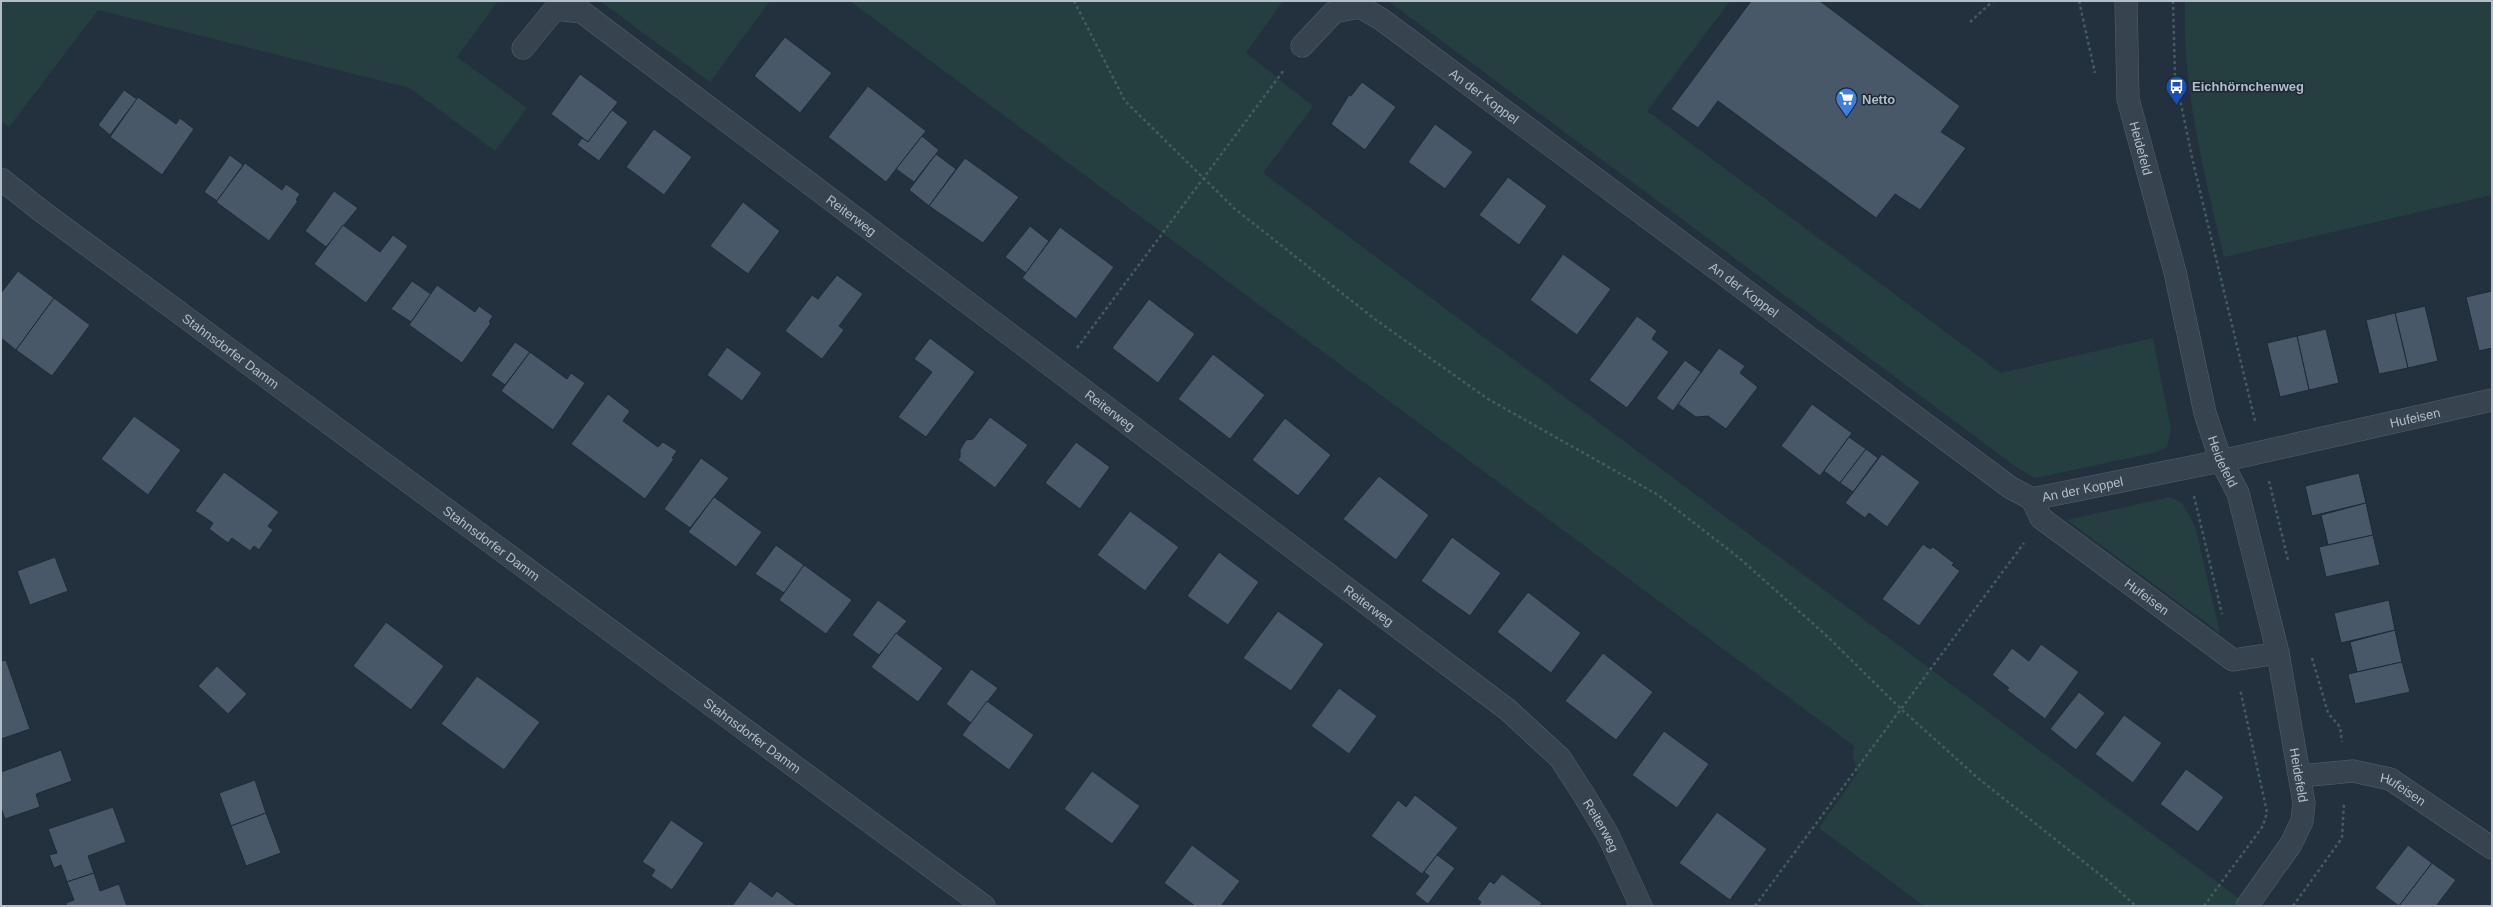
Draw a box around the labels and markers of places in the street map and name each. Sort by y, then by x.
bus stop icon: Eichhörnchenweg [2164,73,2190,106]
place label: Eichhörnchenweg [2192,79,2304,94]
supermarket icon: Netto [1833,86,1859,119]
place label: Netto [1862,92,1895,107]

